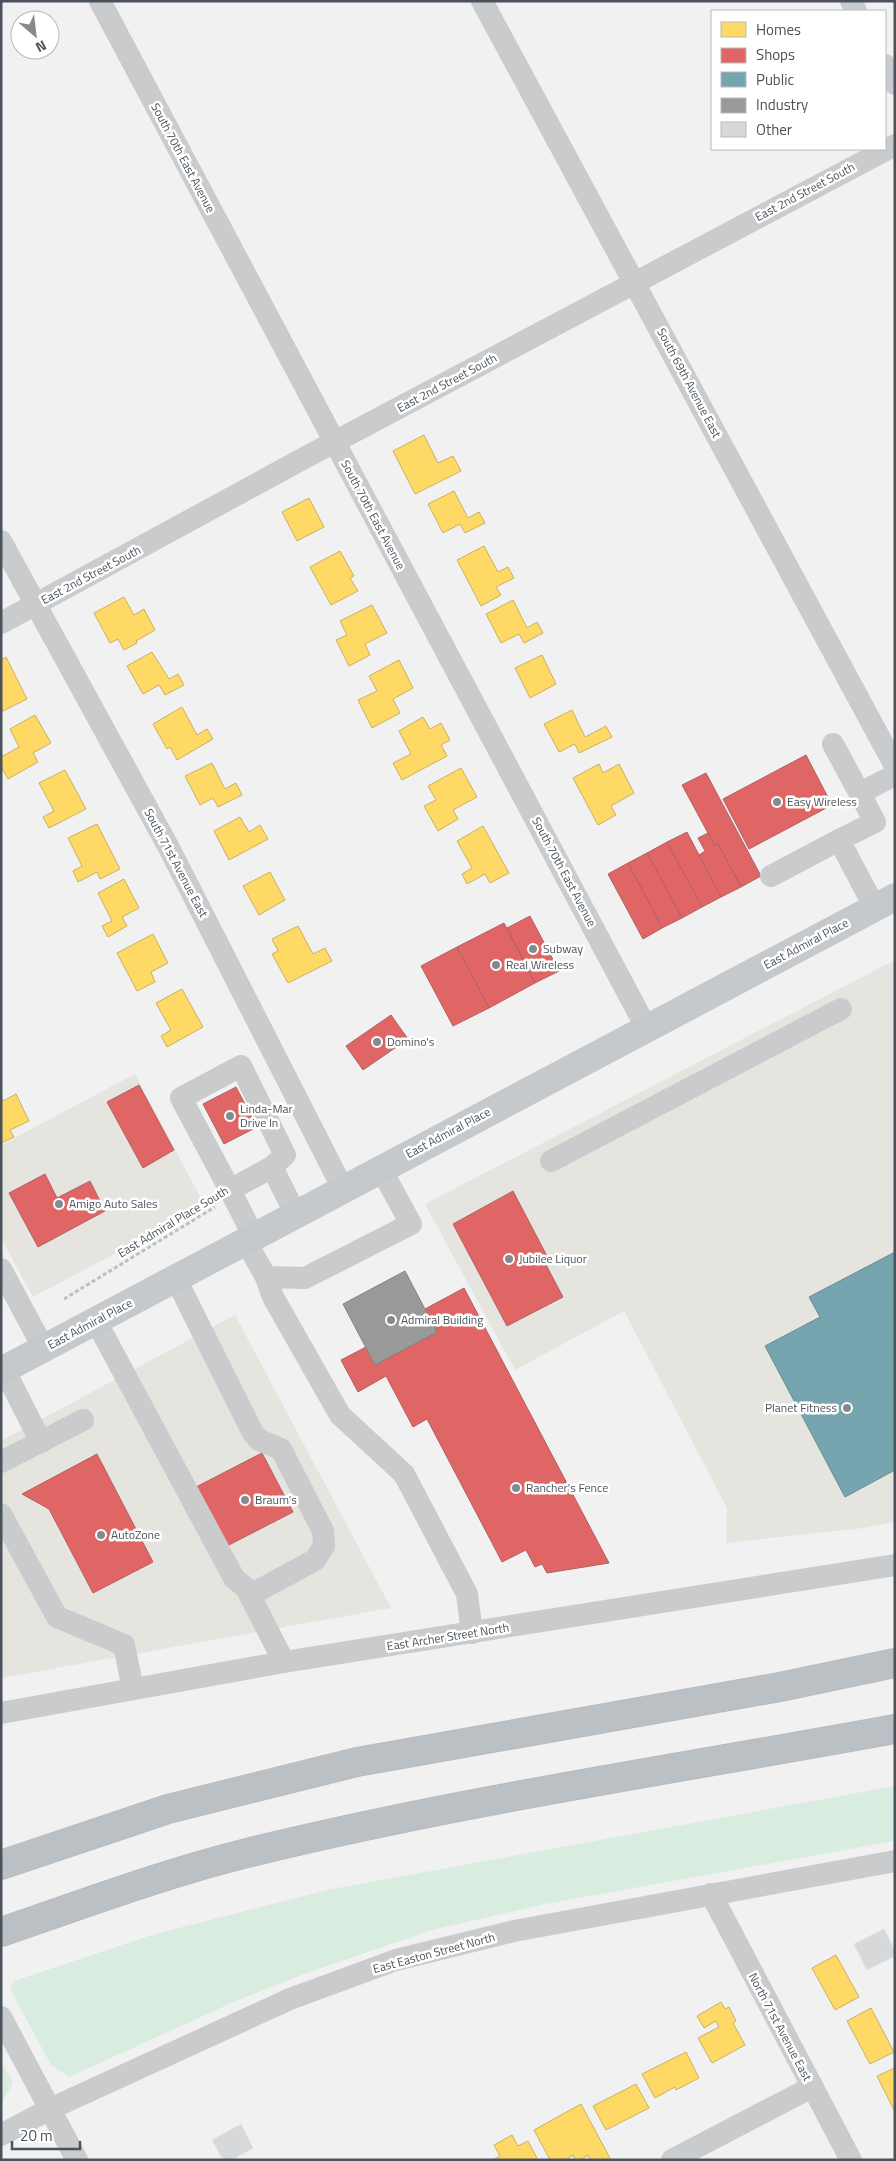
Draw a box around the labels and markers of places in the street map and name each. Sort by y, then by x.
place label: Easy Wireless [787,792,857,811]
marker: Easy Wireless [771,796,783,808]
place label: Subway [543,939,583,958]
marker: Subway [527,943,539,955]
place label: Real Wireless [506,955,575,974]
marker: Real Wireless [490,959,502,971]
place label: Domino's [387,1032,435,1051]
marker: Domino's [371,1036,383,1048]
place label: Linda-Mar Drive In [240,1099,293,1132]
marker: Linda-Mar Drive In [224,1110,236,1122]
place label: Amigo Auto Sales [69,1194,158,1213]
marker: Amigo Auto Sales [53,1198,65,1210]
place label: Jubilee Liquor [519,1249,587,1268]
marker: Jubilee Liquor [503,1253,515,1265]
place label: Admiral Building [401,1310,483,1329]
marker: Admiral Building [385,1314,397,1326]
place label: Planet Fitness [765,1398,837,1417]
marker: Planet Fitness [841,1402,853,1414]
place label: Rancher's Fence [526,1478,608,1497]
marker: Rancher's Fence [510,1482,522,1494]
place label: Braum's [255,1490,297,1509]
marker: Braum's [239,1494,251,1506]
place label: AutoZone [111,1525,160,1544]
marker: AutoZone [95,1529,107,1541]

